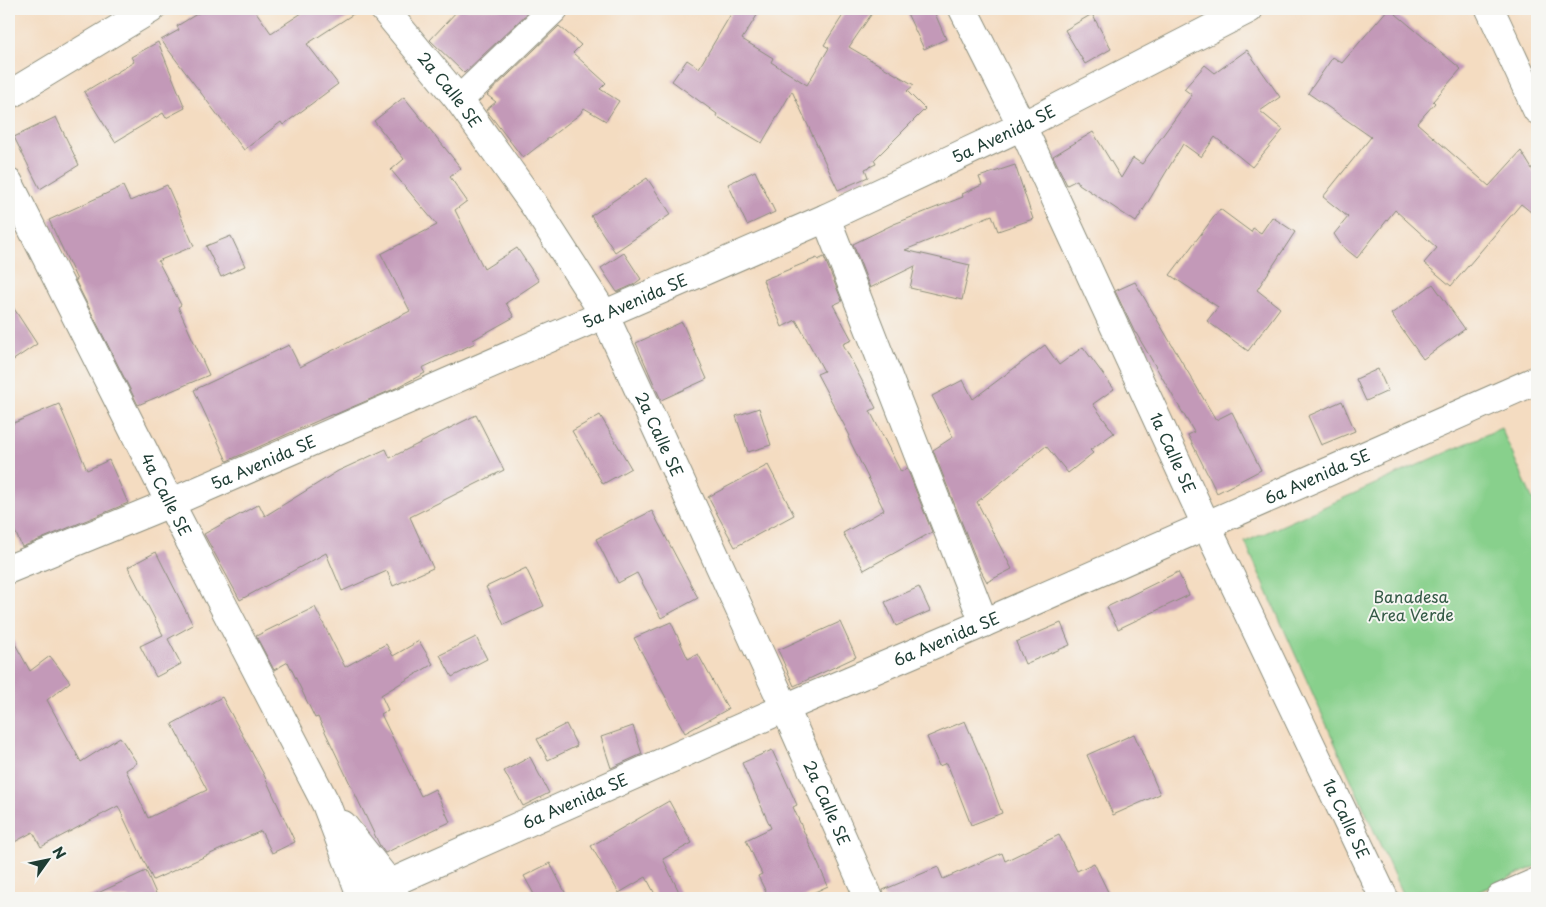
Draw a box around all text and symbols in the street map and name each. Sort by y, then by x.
street label: 2a Calle SE [413,46,488,132]
street label: 5a Avenida SE [948,98,1060,168]
street label: 5a Avenida SE [578,267,691,334]
street label: 2a Calle SE [630,388,690,480]
street label: 1a Calle SE [1145,408,1203,497]
street label: 5a Avenida SE [207,428,320,495]
street label: 6a Avenida SE [1260,442,1374,509]
street label: 4a Calle SE [136,448,198,540]
park label: Banadesa Area Verde [1368,584,1454,626]
street label: 6a Avenida SE [889,605,1003,671]
street label: 2a Calle SE [799,756,857,849]
street label: 6a Avenida SE [518,766,632,834]
street label: 1a Calle SE [1318,774,1377,863]
north arrow [22,834,72,884]
text: N [47,842,71,863]

